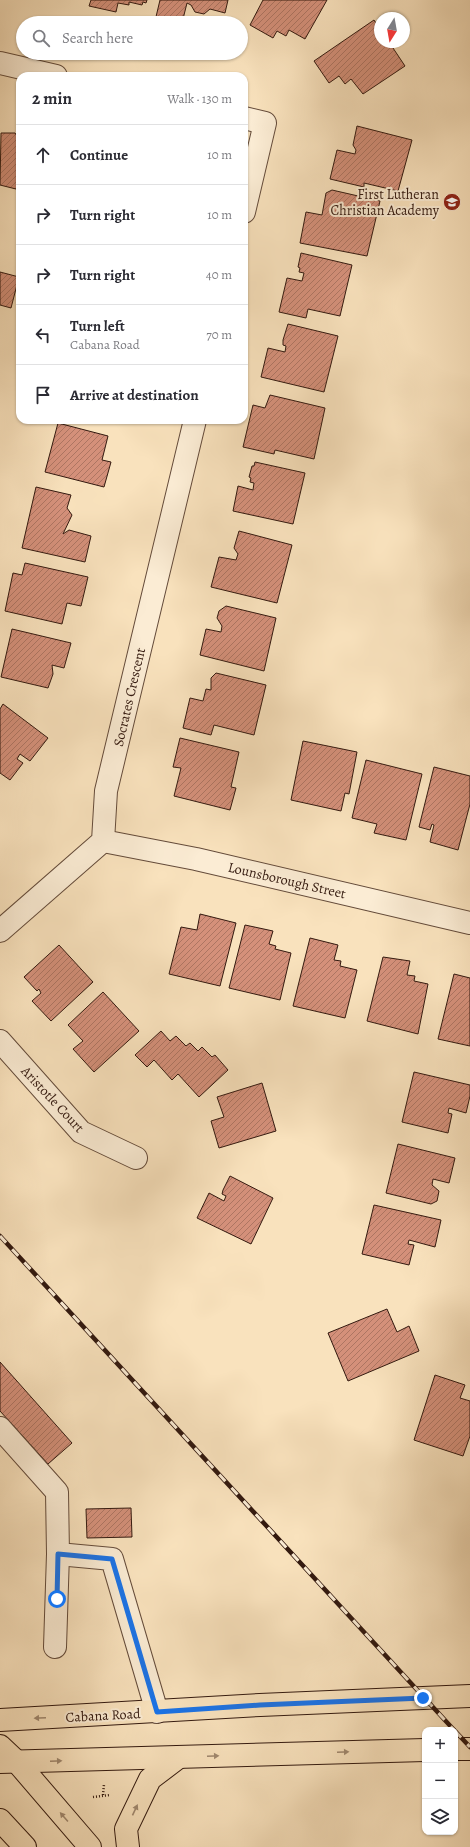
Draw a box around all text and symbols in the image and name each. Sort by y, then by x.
north arrow [374,12,410,48]
search box [16,16,248,60]
icon: search [30,27,52,49]
text: Search here [62,28,133,48]
text: 2 min [32,87,72,110]
text: Walk · 130 m [167,90,232,107]
icon: ahead [32,144,54,166]
text: Continue [70,145,128,165]
text: 10 m [207,146,232,163]
place label: First Lutheran Christian Academy [331,185,440,220]
school or university icon: First Lutheran Christian Academy [442,192,462,212]
icon: right [32,204,54,226]
text: Turn right [70,205,135,225]
text: 10 m [207,206,232,223]
icon: right [32,264,54,286]
text: Turn right [70,265,135,285]
text: 40 m [206,266,232,283]
text: Turn left [70,316,125,336]
icon: left [32,324,54,346]
text: 70 m [206,326,232,343]
text: Cabana Road [70,336,140,353]
icon: arrive [32,384,54,406]
text: Arrive at destination [70,385,199,405]
street label: Socrates Crescent [109,645,150,748]
street label: Lounsborough Street [226,858,348,903]
street label: Aristotle Court [16,1061,89,1137]
route start [48,1590,66,1608]
route end [414,1689,432,1707]
street label: Cabana Road [65,1704,141,1727]
one-way arrow [34,1715,46,1722]
map controls [422,1727,458,1835]
button: + [422,1727,458,1763]
one-way arrow [337,1749,349,1756]
one-way arrow [207,1753,220,1759]
one-way arrow [50,1758,63,1764]
button: − [422,1763,458,1799]
button: layers [422,1799,458,1835]
one-way arrow [132,1804,138,1816]
one-way arrow [60,1812,69,1823]

